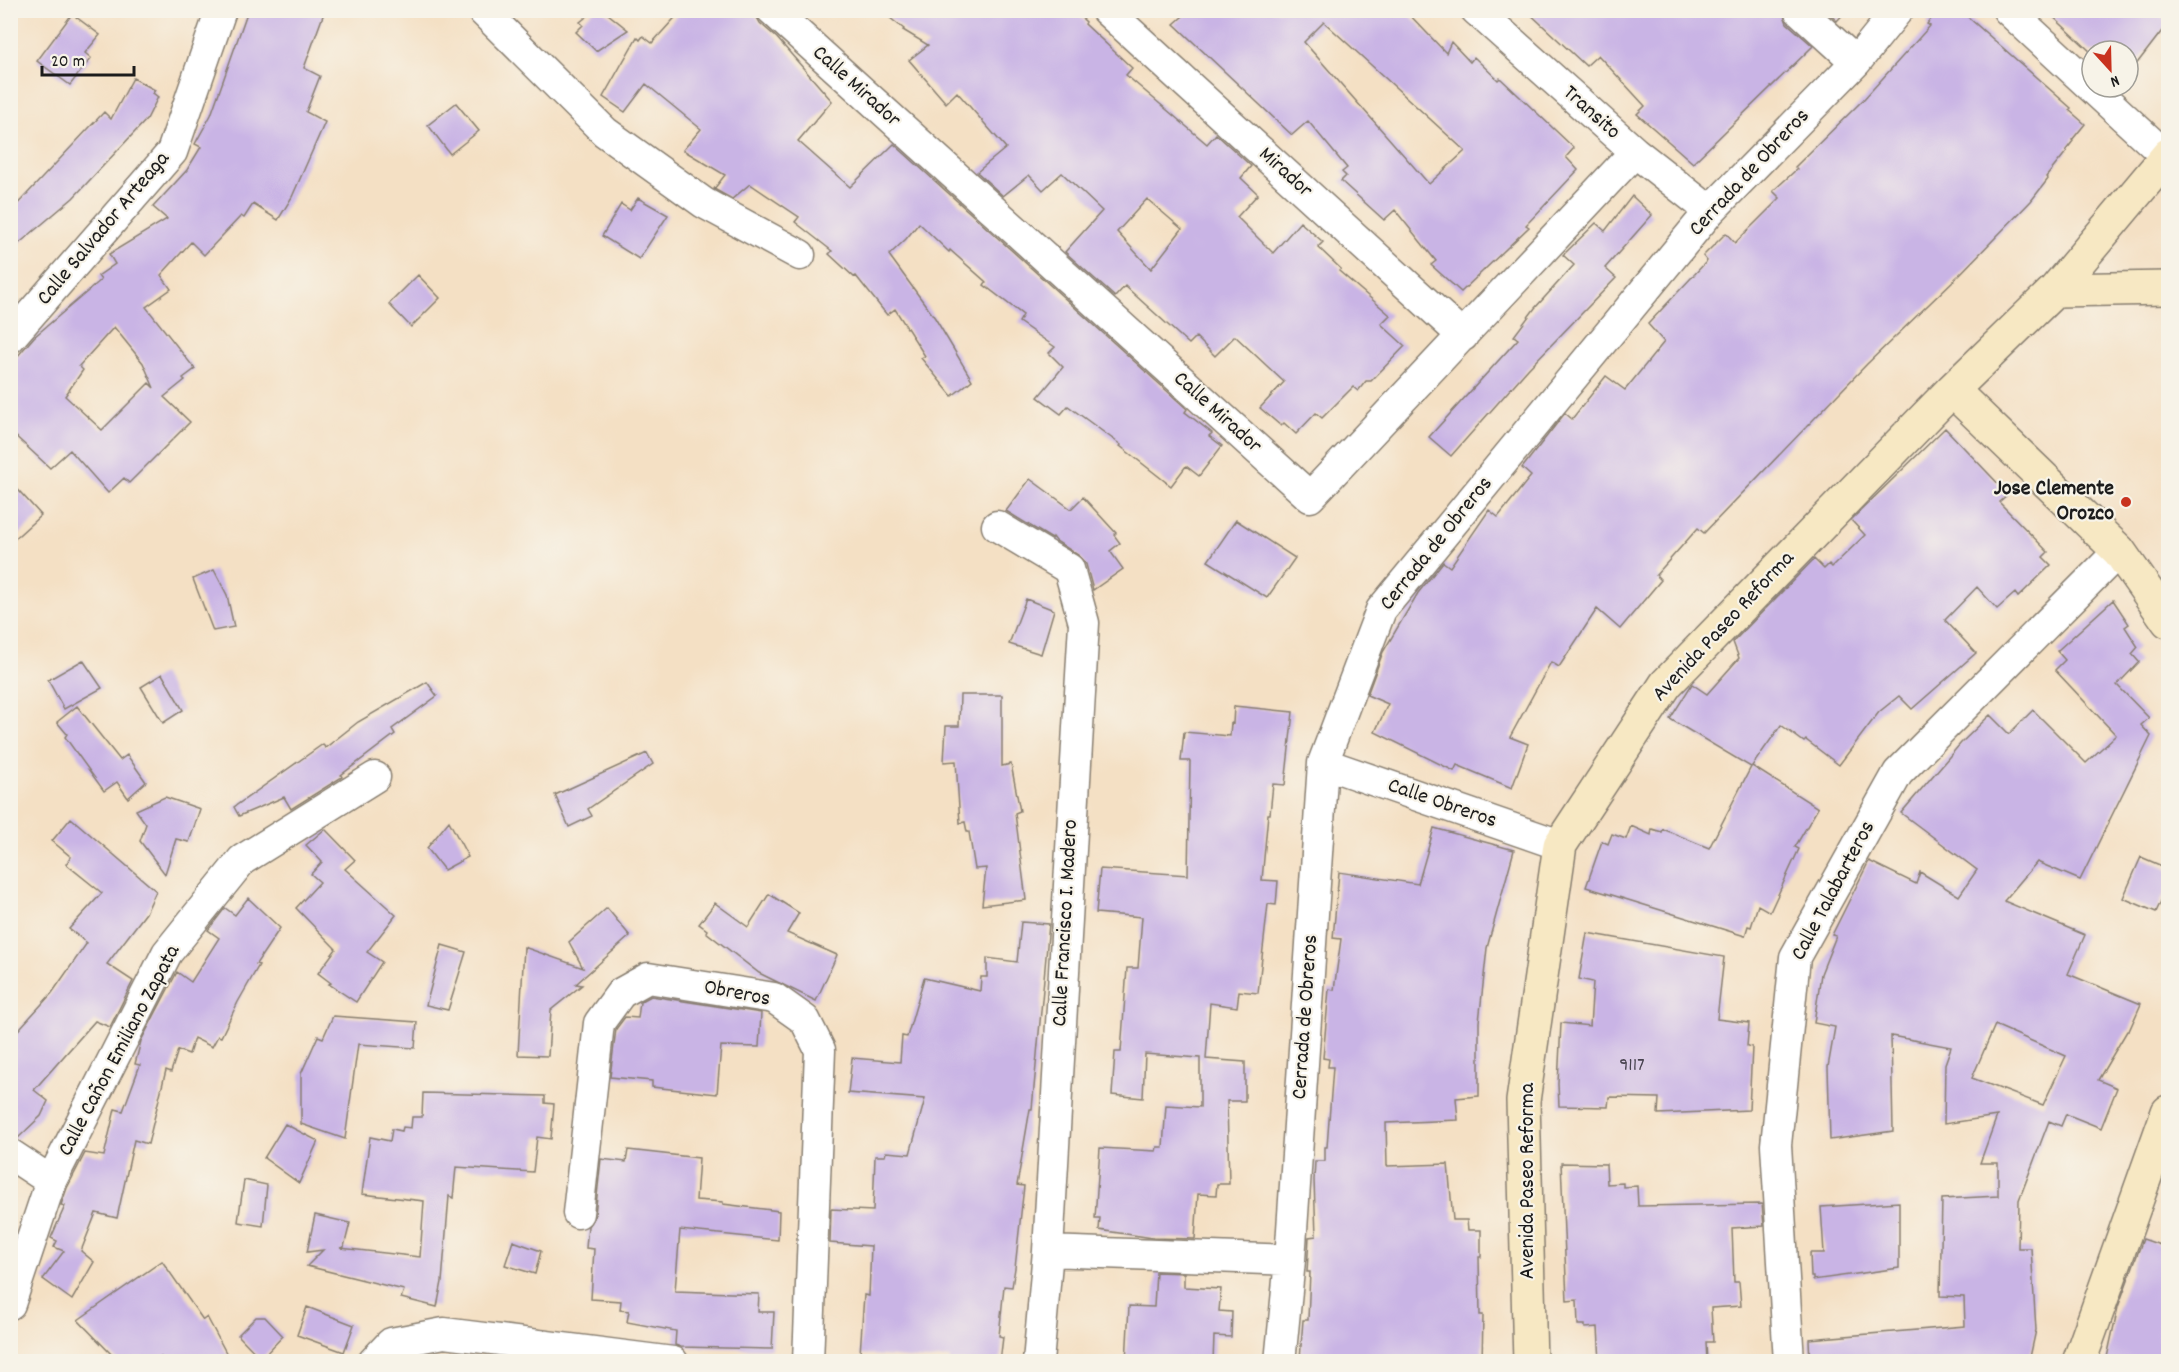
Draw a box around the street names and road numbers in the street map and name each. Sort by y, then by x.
street label: Calle Mirador [805,39,908,136]
street label: Transito [1555,79,1627,147]
street label: Cerrada de Obreros [1682,102,1818,244]
street label: Mirador [1251,140,1320,206]
street label: Calle Salvador Arteaga [30,145,178,313]
street label: Calle Mirador [1166,365,1269,462]
street label: Cerrada de Obreros [1373,470,1501,618]
street label: Avenida Paseo Reforma [1646,544,1803,709]
street label: Calle Obreros [1383,771,1501,837]
street label: Calle Talabarteros [1784,816,1884,966]
street label: Calle Francisco I. Madero [1045,819,1087,1027]
street label: Cerrada de Obreros [1285,934,1327,1100]
street label: Calle Cañon Emiliano Zapata [51,939,189,1162]
street label: Obreros [701,972,773,1016]
street label: Avenida Paseo Reforma [1513,1082,1544,1279]

